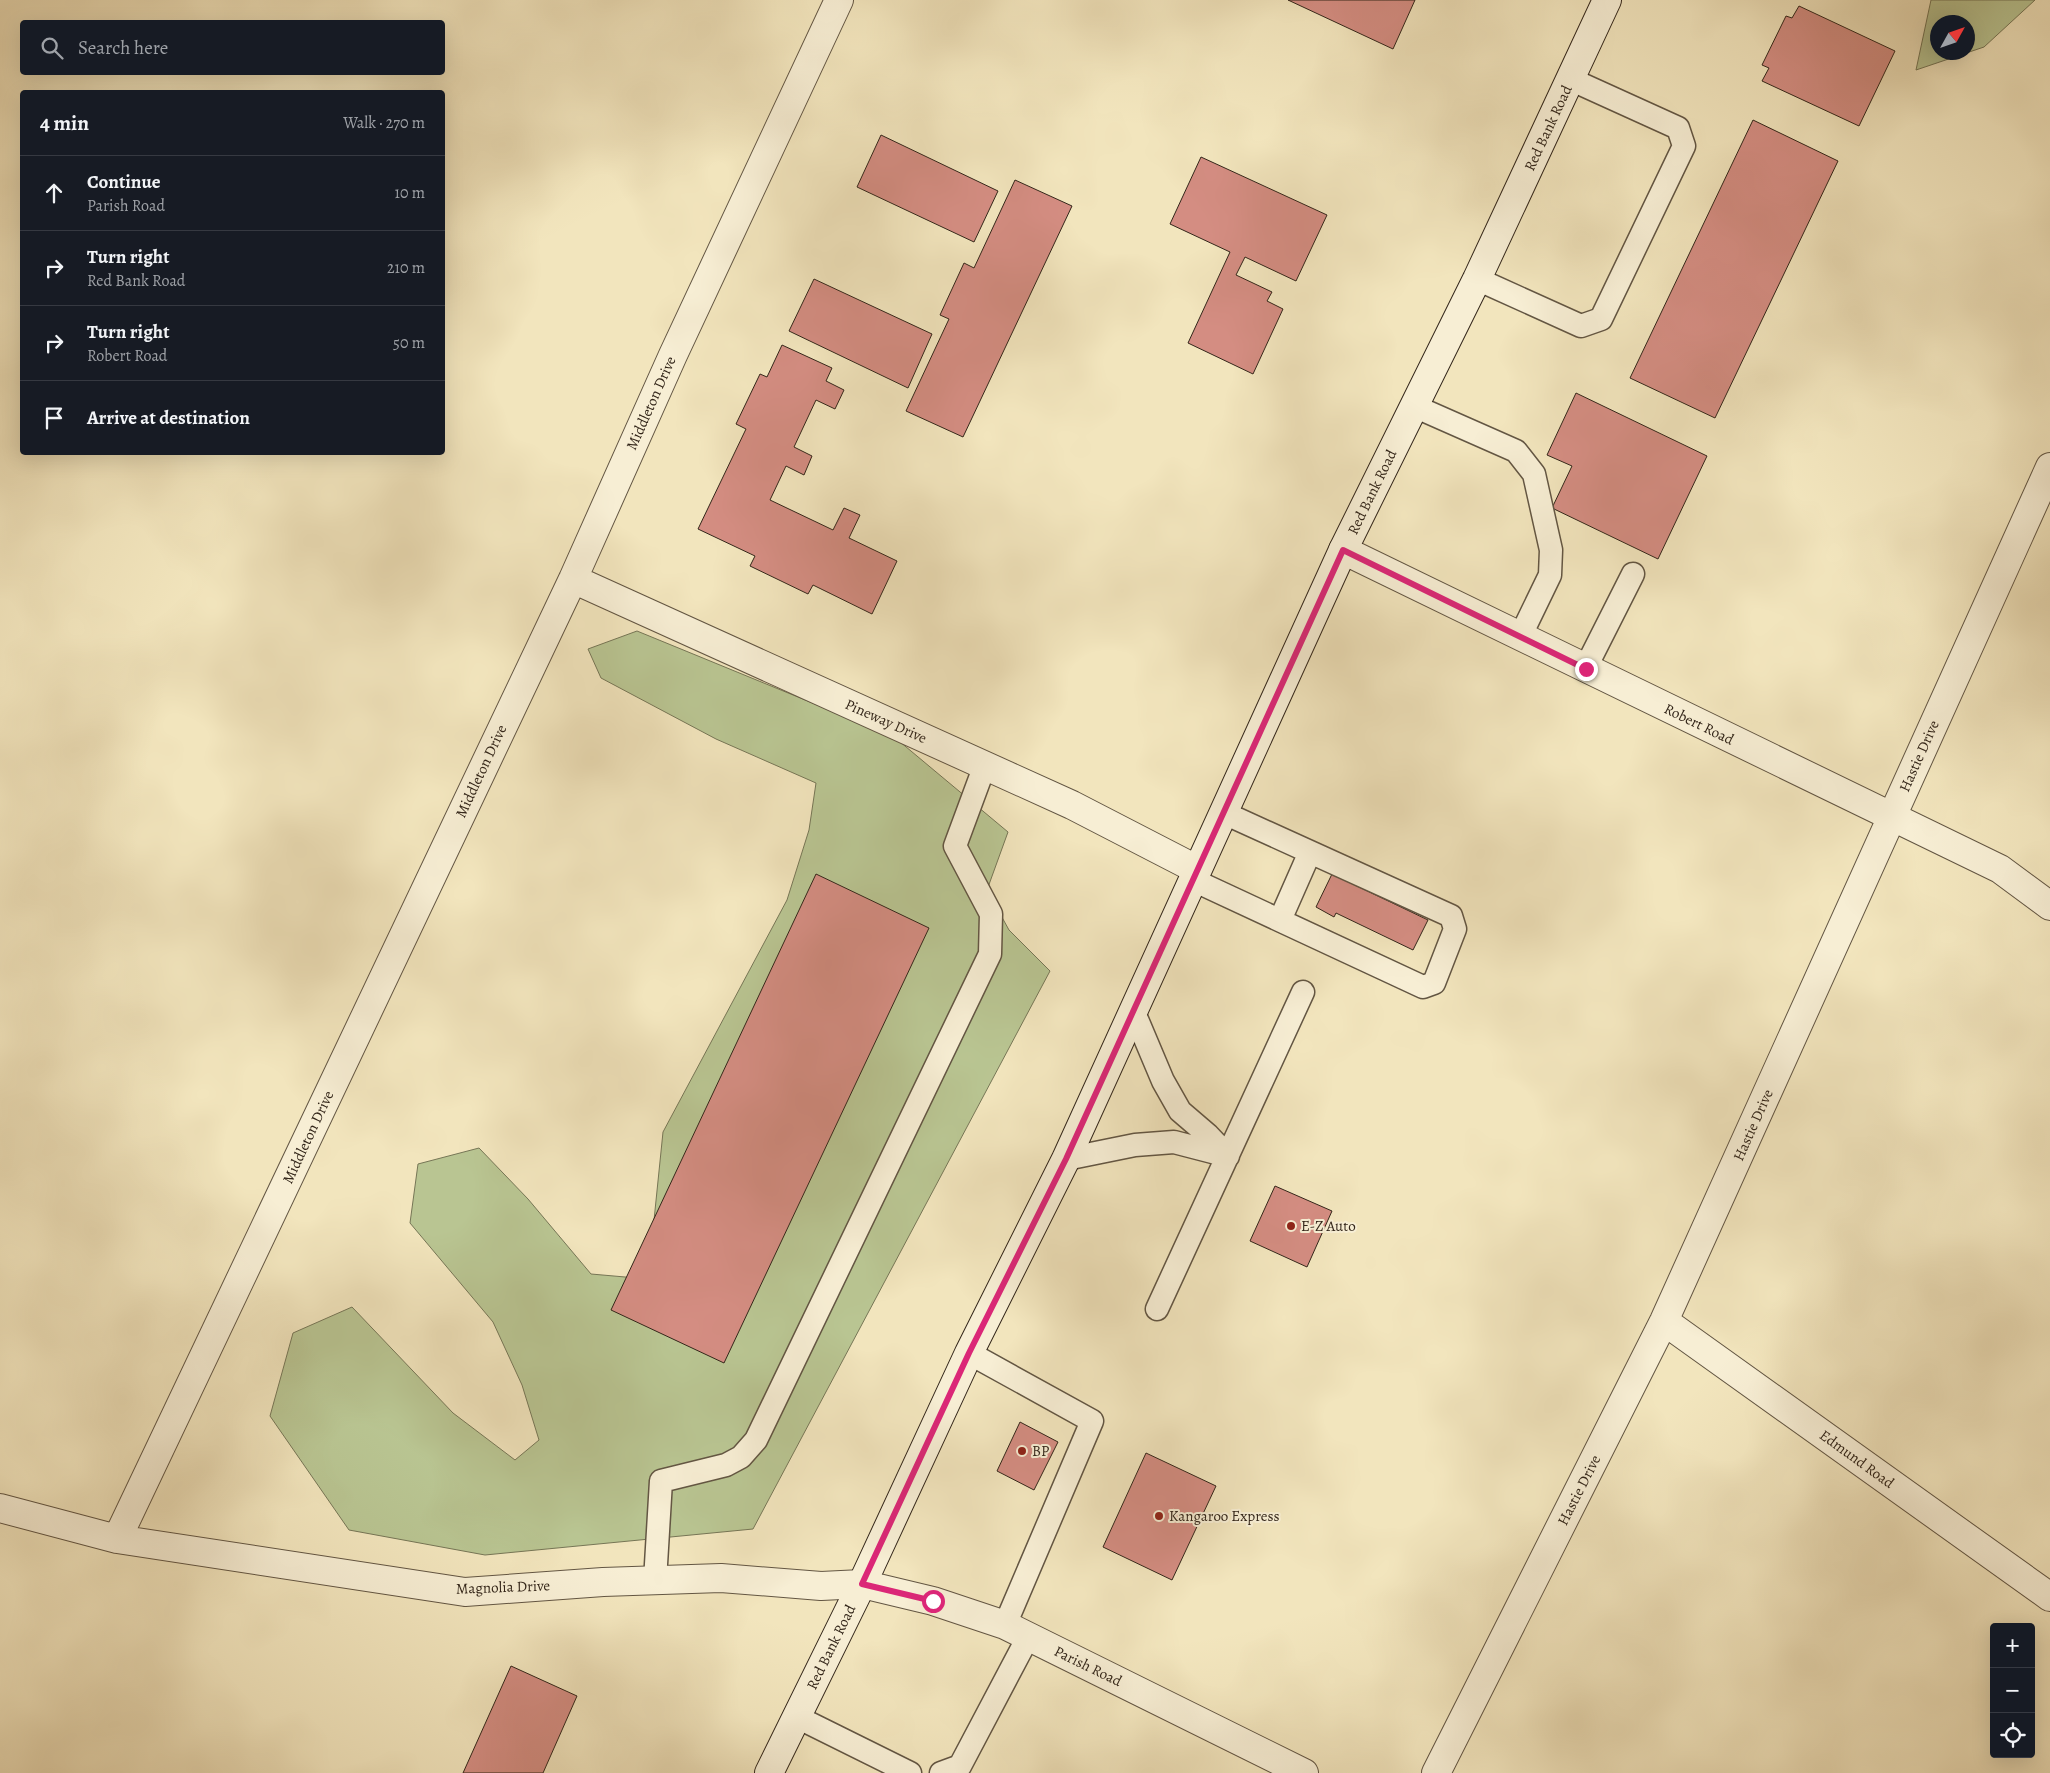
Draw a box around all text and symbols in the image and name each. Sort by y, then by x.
north arrow [1930,15,1975,60]
search box [20,20,445,75]
icon: search [38,34,66,62]
text: Search here [78,35,168,61]
street label: Red Bank Road [1519,81,1577,174]
text: 4 min [40,109,89,137]
text: Walk · 270 m [343,112,425,134]
text: Continue [87,169,161,195]
icon: ahead [40,179,68,207]
text: 10 m [395,182,425,204]
text: Parish Road [87,195,165,217]
text: Turn right [87,244,169,270]
icon: right [40,254,68,282]
text: 210 m [387,257,425,279]
text: Red Bank Road [87,270,185,292]
text: Turn right [87,319,169,345]
icon: right [40,329,68,357]
text: 50 m [393,332,425,354]
text: Robert Road [87,345,167,367]
street label: Middleton Drive [621,353,681,453]
icon: arrive [40,404,68,432]
text: Arrive at destination [87,405,250,431]
street label: Red Bank Road [1343,445,1402,538]
route end [1575,658,1598,681]
street label: Pineway Drive [842,694,930,748]
street label: Robert Road [1661,698,1738,750]
street label: Hastie Drive [1894,717,1944,795]
street label: Middleton Drive [451,721,511,821]
street label: Hastie Drive [1728,1086,1778,1164]
street label: Middleton Drive [278,1087,338,1187]
place label: E-Z Auto [1301,1216,1356,1236]
marker: E-Z Auto [1285,1220,1297,1232]
street label: Edmund Road [1816,1425,1899,1493]
place label: BP [1032,1441,1049,1461]
marker: BP [1016,1445,1028,1457]
street label: Hastie Drive [1553,1451,1605,1529]
place label: Kangaroo Express [1169,1506,1280,1526]
marker: Kangaroo Express [1153,1510,1165,1522]
street label: Magnolia Drive [456,1575,551,1599]
route start [922,1590,945,1613]
street label: Red Bank Road [802,1600,861,1693]
map controls [1990,1623,2035,1758]
button: + [1990,1623,2035,1668]
street label: Parish Road [1051,1641,1126,1691]
button: − [1990,1668,2035,1713]
button: locate [1990,1713,2035,1758]

